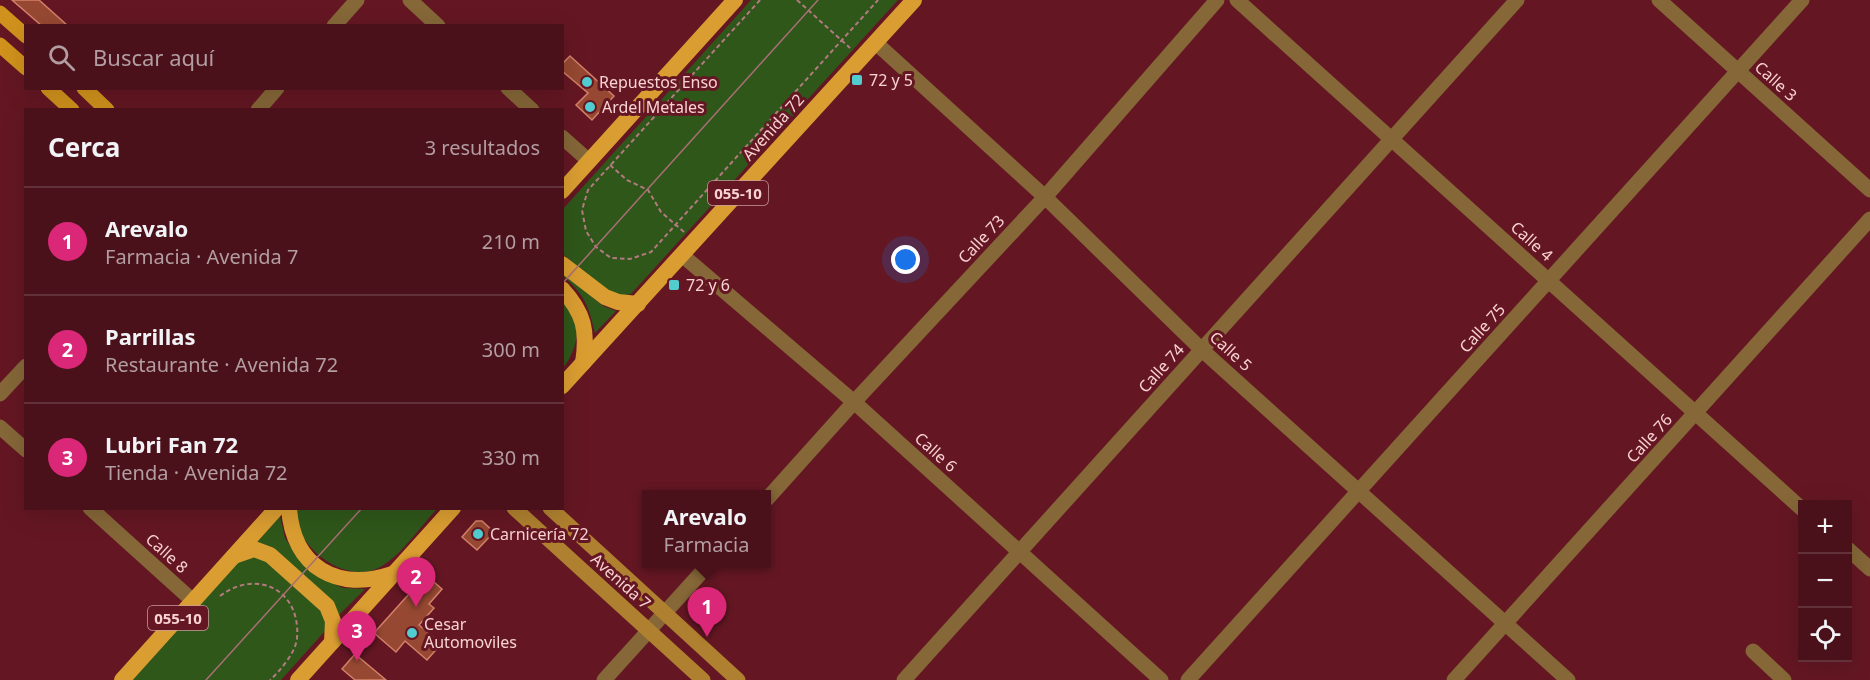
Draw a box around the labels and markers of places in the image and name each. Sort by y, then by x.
place label: 72 y 5 [869,69,913,91]
place label: Repuestos Enso [599,71,718,93]
marker: 72 y 5 [850,73,864,87]
marker: Repuestos Enso [580,75,594,89]
place label: Ardel Metales [602,96,705,118]
marker: Ardel Metales [583,100,597,114]
place label: 72 y 6 [686,274,730,296]
marker: 72 y 6 [667,278,681,292]
place label: Carnicería 72 [490,523,589,545]
marker: Carnicería 72 [471,527,485,541]
pin: 2 [396,558,436,607]
pin: 1 [688,588,726,637]
pin: 3 [338,612,376,661]
place label: Cesar Automoviles [424,613,517,653]
marker: Cesar Automoviles [405,626,419,640]

